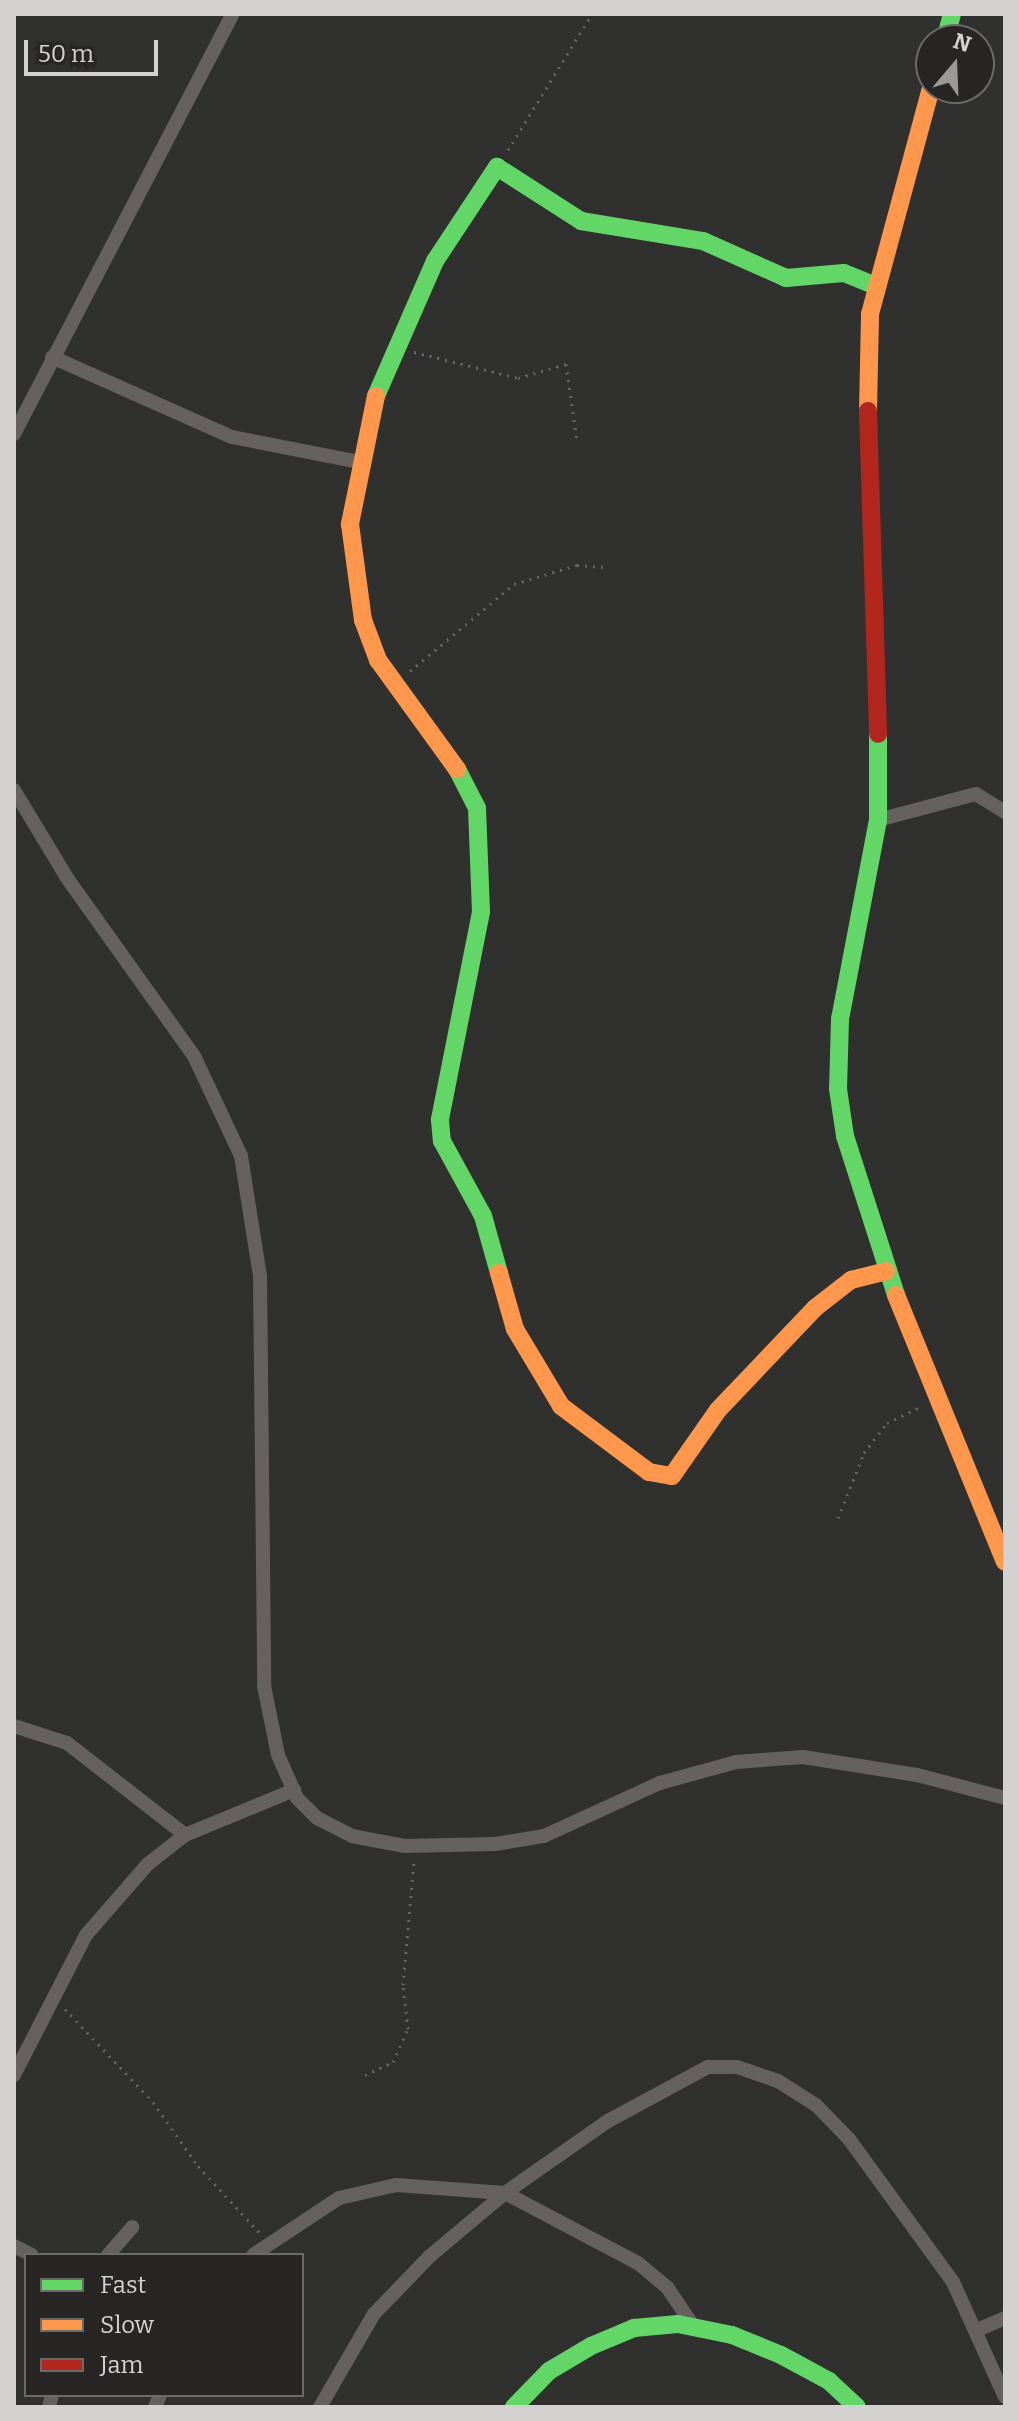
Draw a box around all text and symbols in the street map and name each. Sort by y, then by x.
scale bar [28,24,162,74]
north arrow [915,24,995,104]
text: N [950,27,975,58]
text: 50 m [38,40,94,68]
legend [24,2253,304,2397]
text: Fast [100,2271,146,2299]
text: Slow [100,2311,154,2339]
text: Jam [100,2351,143,2379]

